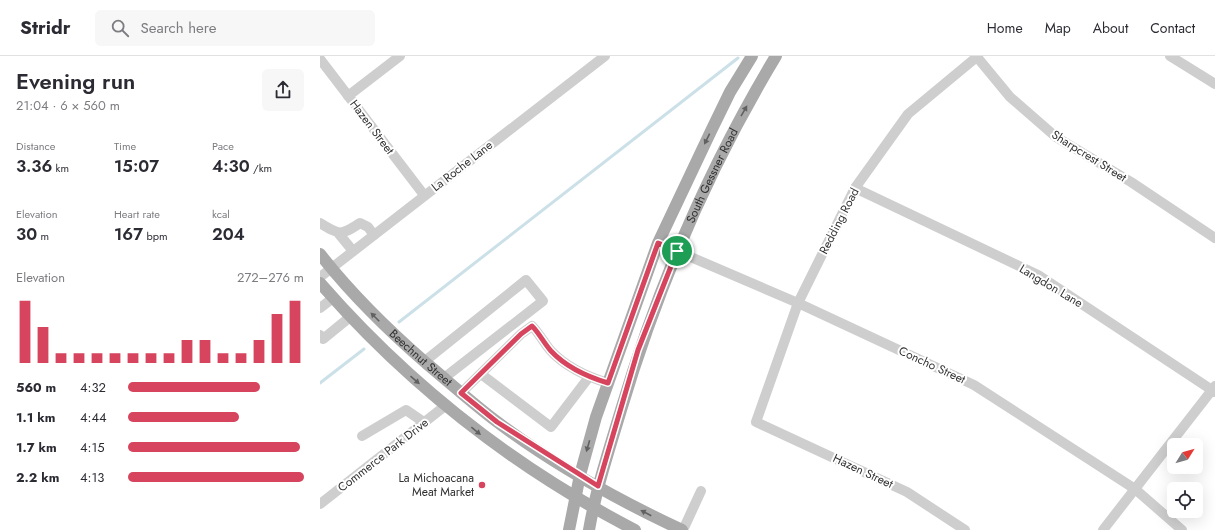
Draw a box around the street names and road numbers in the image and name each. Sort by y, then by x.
street label: Hazen Street [345,96,399,158]
street label: South Gessner Road [682,125,743,226]
street label: Sharpcrest Street [1048,126,1130,186]
street label: La Roche Lane [427,136,497,196]
street label: Redding Road [815,185,863,257]
street label: Langdon Lane [1016,260,1086,312]
street label: Beechnut Street [385,325,456,391]
street label: Concho Street [896,342,968,388]
street label: Commerce Park Drive [334,414,432,496]
street label: Hazen Street [830,449,896,493]

